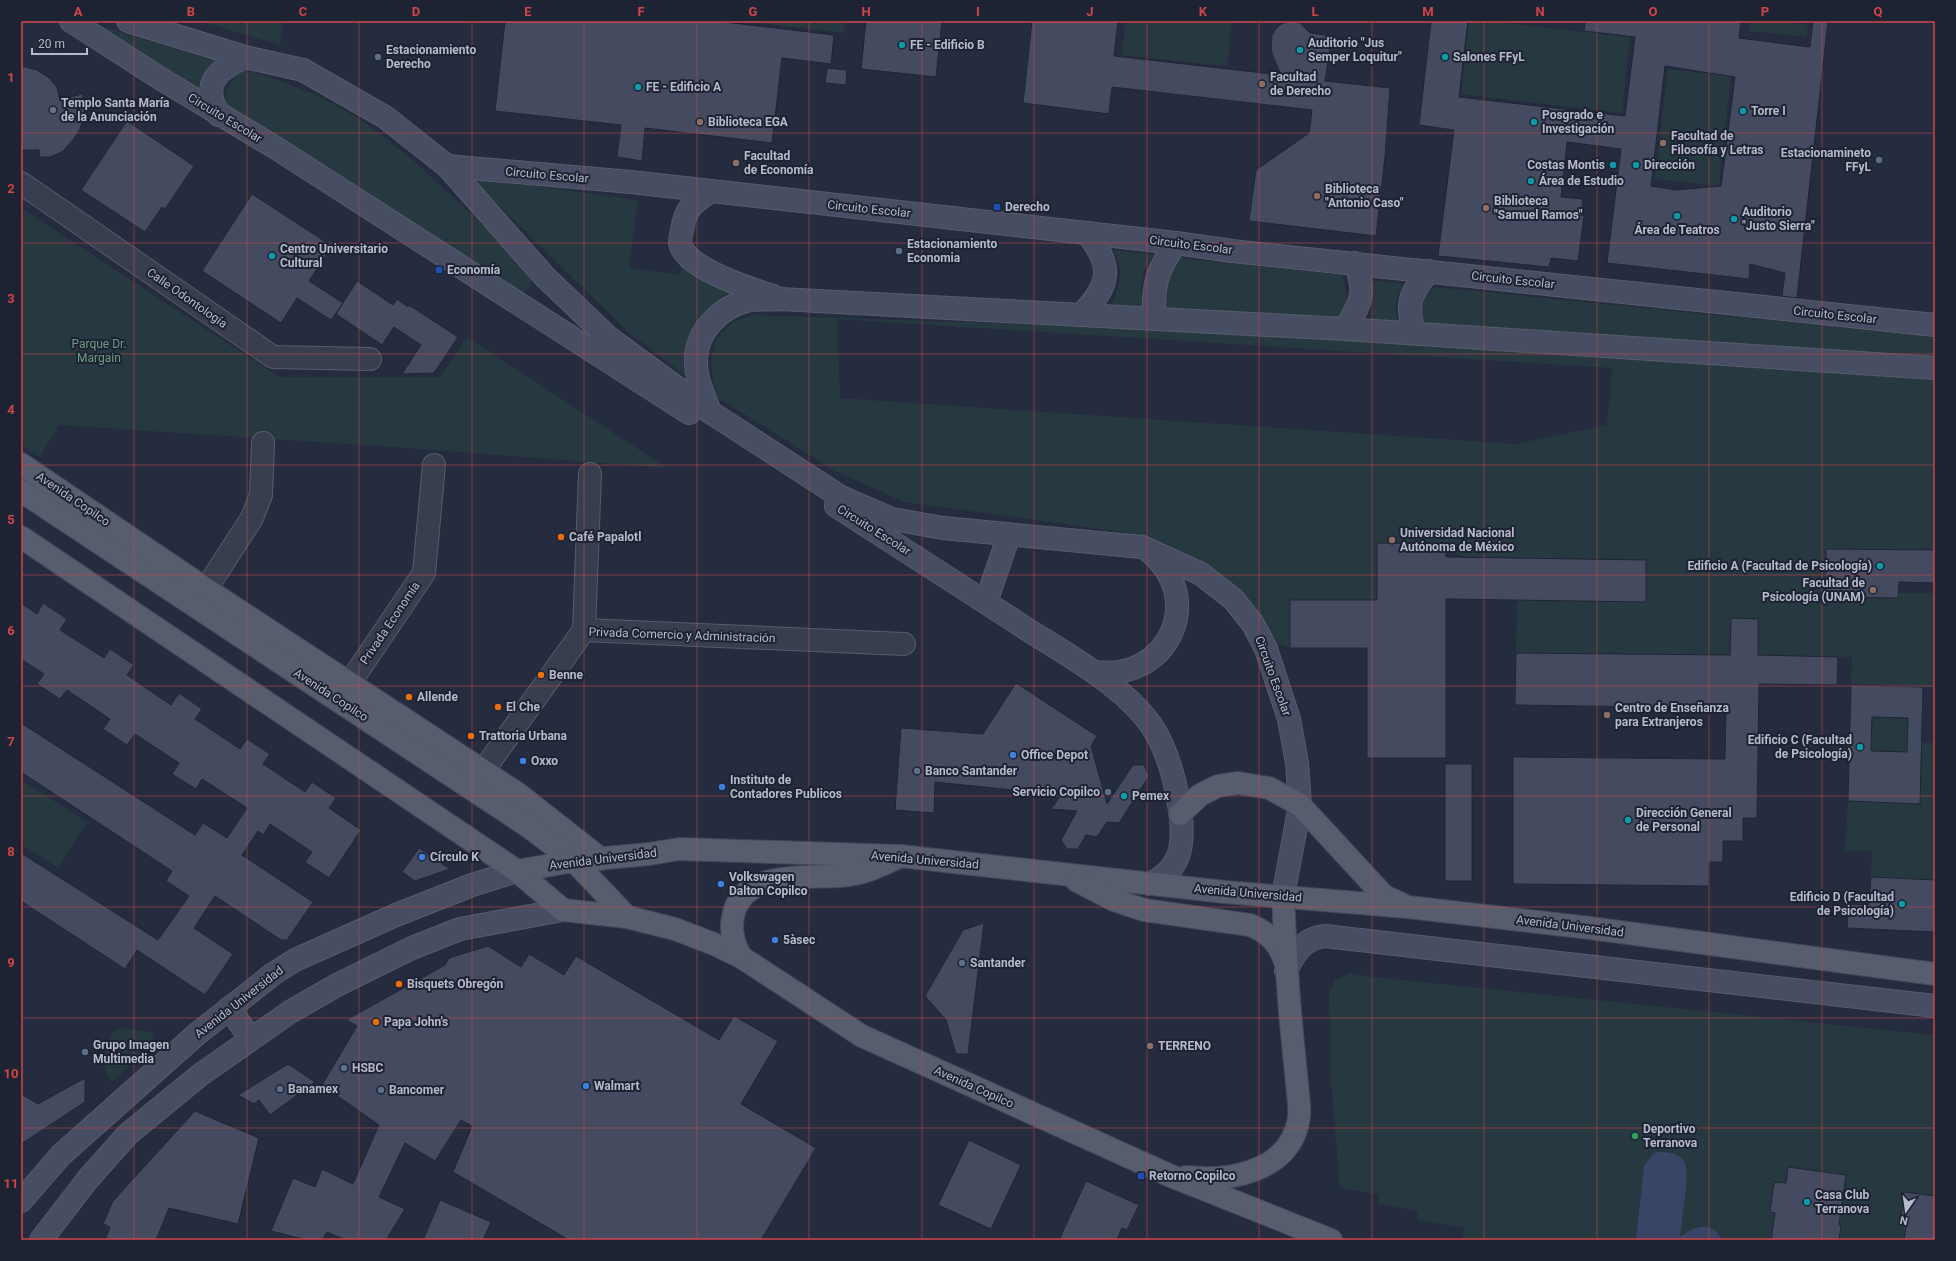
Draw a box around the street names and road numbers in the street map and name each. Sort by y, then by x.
street label: Circuito Escolar [185,90,265,146]
street label: Circuito Escolar [505,164,589,186]
street label: Circuito Escolar [827,198,911,220]
street label: Circuito Escolar [1149,233,1233,257]
street label: Calle Odontología [144,265,230,331]
street label: Circuito Escolar [1471,269,1555,291]
street label: Circuito Escolar [1793,304,1877,326]
street label: Avenida Copilco [34,469,113,529]
street label: Circuito Escolar [835,502,913,558]
street label: Privada Economía [357,579,423,667]
street label: Privada Comercio y Administración [588,625,776,645]
street label: Circuito Escolar [1252,634,1294,718]
street label: Avenida Copilco [291,666,371,724]
street label: Avenida Universidad [548,845,658,873]
street label: Avenida Universidad [871,848,979,872]
street label: Avenida Universidad [1194,881,1302,905]
street label: Avenida Universidad [1515,912,1625,940]
street label: Avenida Universidad [192,963,286,1041]
street label: Avenida Copilco [932,1063,1016,1111]

